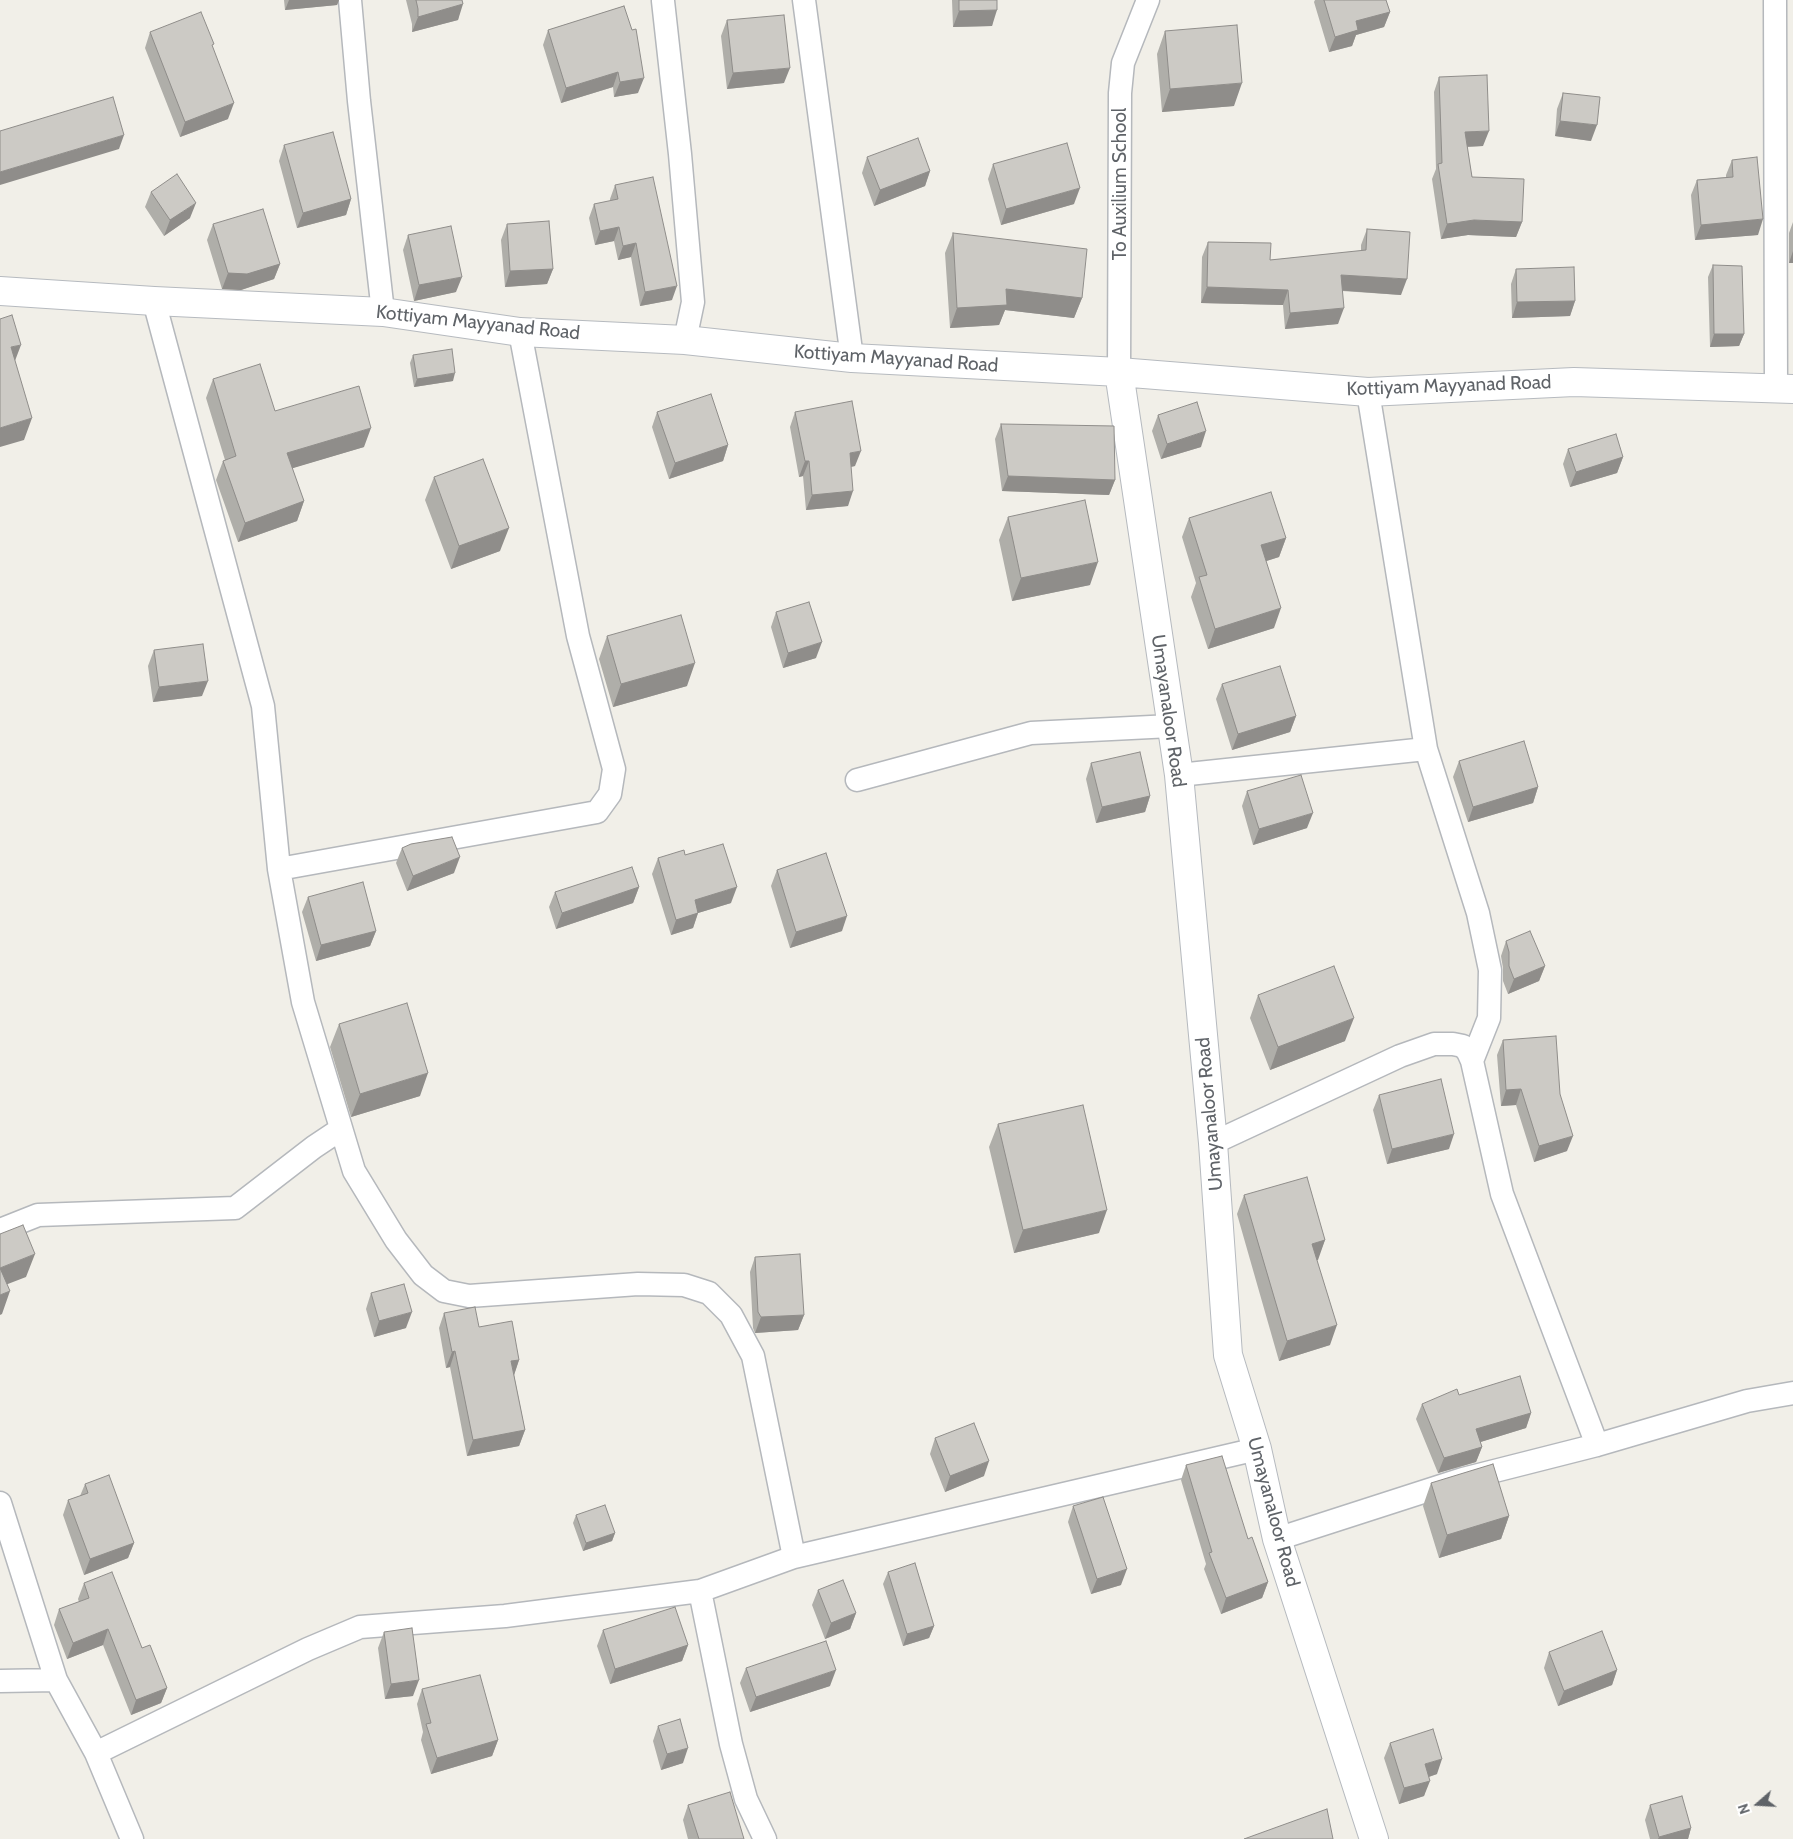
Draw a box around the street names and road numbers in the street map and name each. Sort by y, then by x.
street label: To Auxilium School [1109,108,1131,260]
street label: Kottiyam Mayyanad Road [375,301,581,345]
street label: Kottiyam Mayyanad Road [793,340,999,378]
street label: Kottiyam Mayyanad Road [1346,371,1552,401]
street label: Umayanaloor Road [1146,633,1190,789]
street label: Umayanaloor Road [1192,1036,1228,1192]
street label: Umayanaloor Road [1242,1435,1304,1589]

